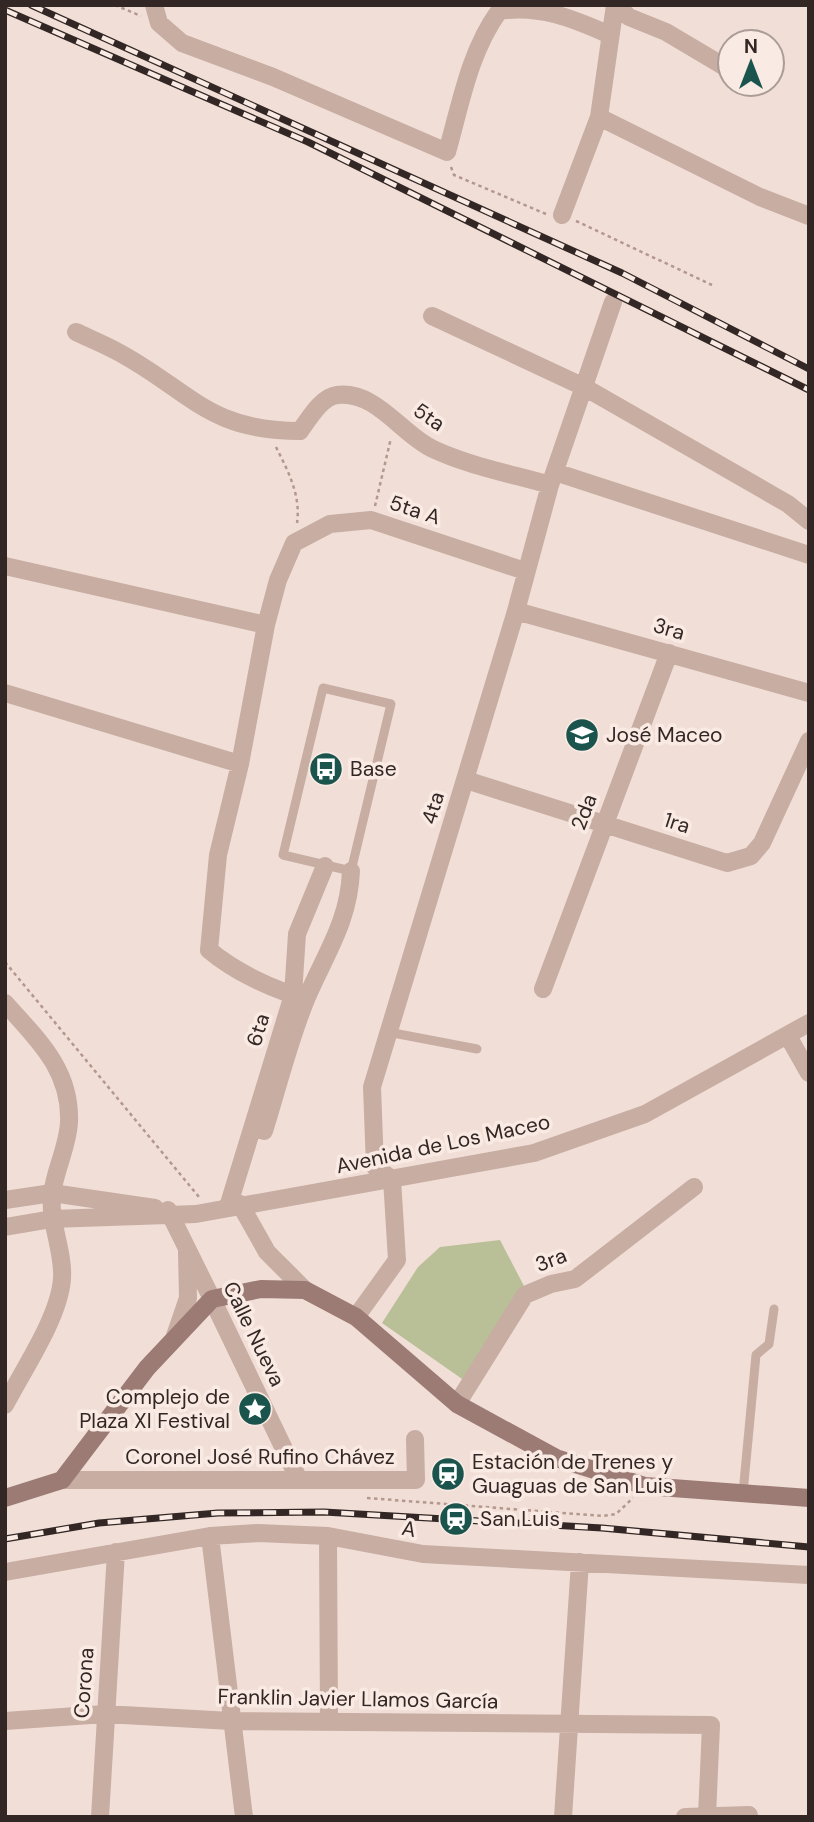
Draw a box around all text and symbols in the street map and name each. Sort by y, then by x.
north arrow [716,28,786,98]
text: N [744,34,758,59]
street label: 5ta [408,396,450,438]
street label: 5ta A [386,489,444,531]
street label: 3ra [650,611,688,647]
school or university icon: José Maceo [563,716,601,754]
place label: José Maceo [606,721,723,749]
bus stop icon: Base [307,750,345,788]
place label: Base [350,755,397,783]
street label: 4ta [415,788,451,828]
street label: 2da [564,790,604,834]
street label: 1ra [660,806,694,840]
street label: 6ta [240,1010,276,1050]
street label: Avenida de Los Maceo [333,1108,553,1180]
street label: 3ra [531,1241,571,1279]
street label: Calle Nueva [217,1277,291,1391]
place label: Complejo de Plaza XI Festival [79,1383,230,1435]
place icon: Complejo de Plaza XI Festival [236,1390,274,1428]
street label: Coronel José Rufino Chávez [125,1443,395,1471]
place label: Estación de Trenes y Guaguas de San Luis [472,1448,673,1500]
station icon: Estación de Trenes y Guaguas de San Luis [429,1455,467,1493]
station icon: San Luis [437,1500,475,1538]
place label: San Luis [480,1505,560,1533]
street label: A [399,1514,419,1544]
street label: Corona [68,1647,100,1719]
street label: Franklin Javier Llamos García [217,1683,499,1715]

